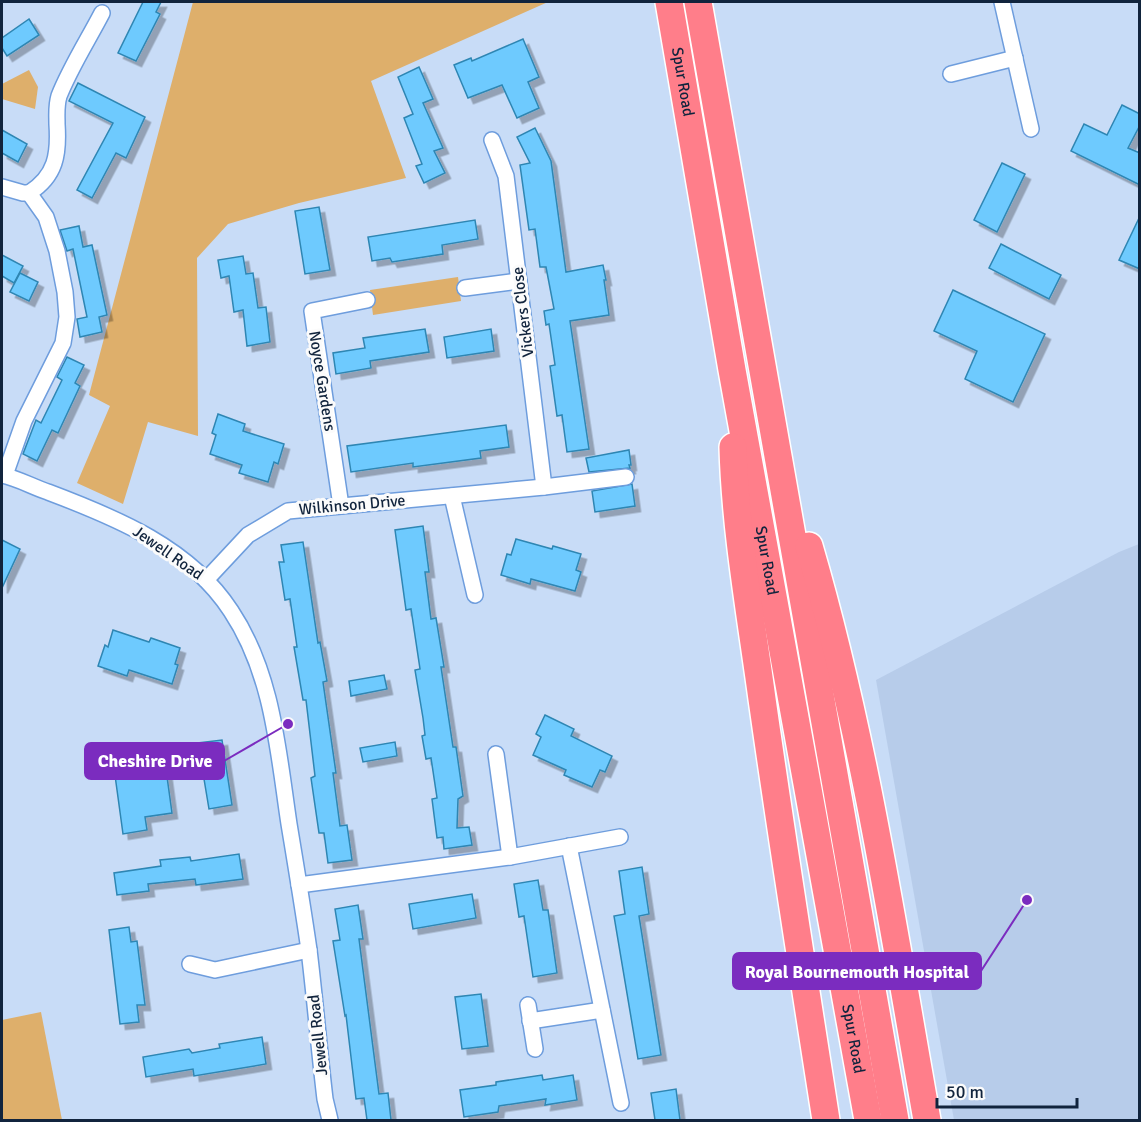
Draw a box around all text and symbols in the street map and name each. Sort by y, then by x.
street label: Spur Road [667,46,698,118]
street label: Vickers Close [508,266,538,358]
street label: Noyce Gardens [304,329,340,433]
street label: Wilkinson Drive [298,490,406,520]
street label: Jewell Road [129,521,207,585]
street label: Spur Road [750,524,783,597]
callout: Cheshire Drive [85,743,224,779]
text: Cheshire Drive [98,750,212,772]
callout: Royal Bournemouth Hospital [733,953,981,989]
text: Royal Bournemouth Hospital [745,961,970,983]
street label: Jewell Road [304,994,332,1076]
street label: Spur Road [837,1003,869,1075]
scale bar [937,1071,1076,1109]
text: 50 m [946,1081,984,1103]

